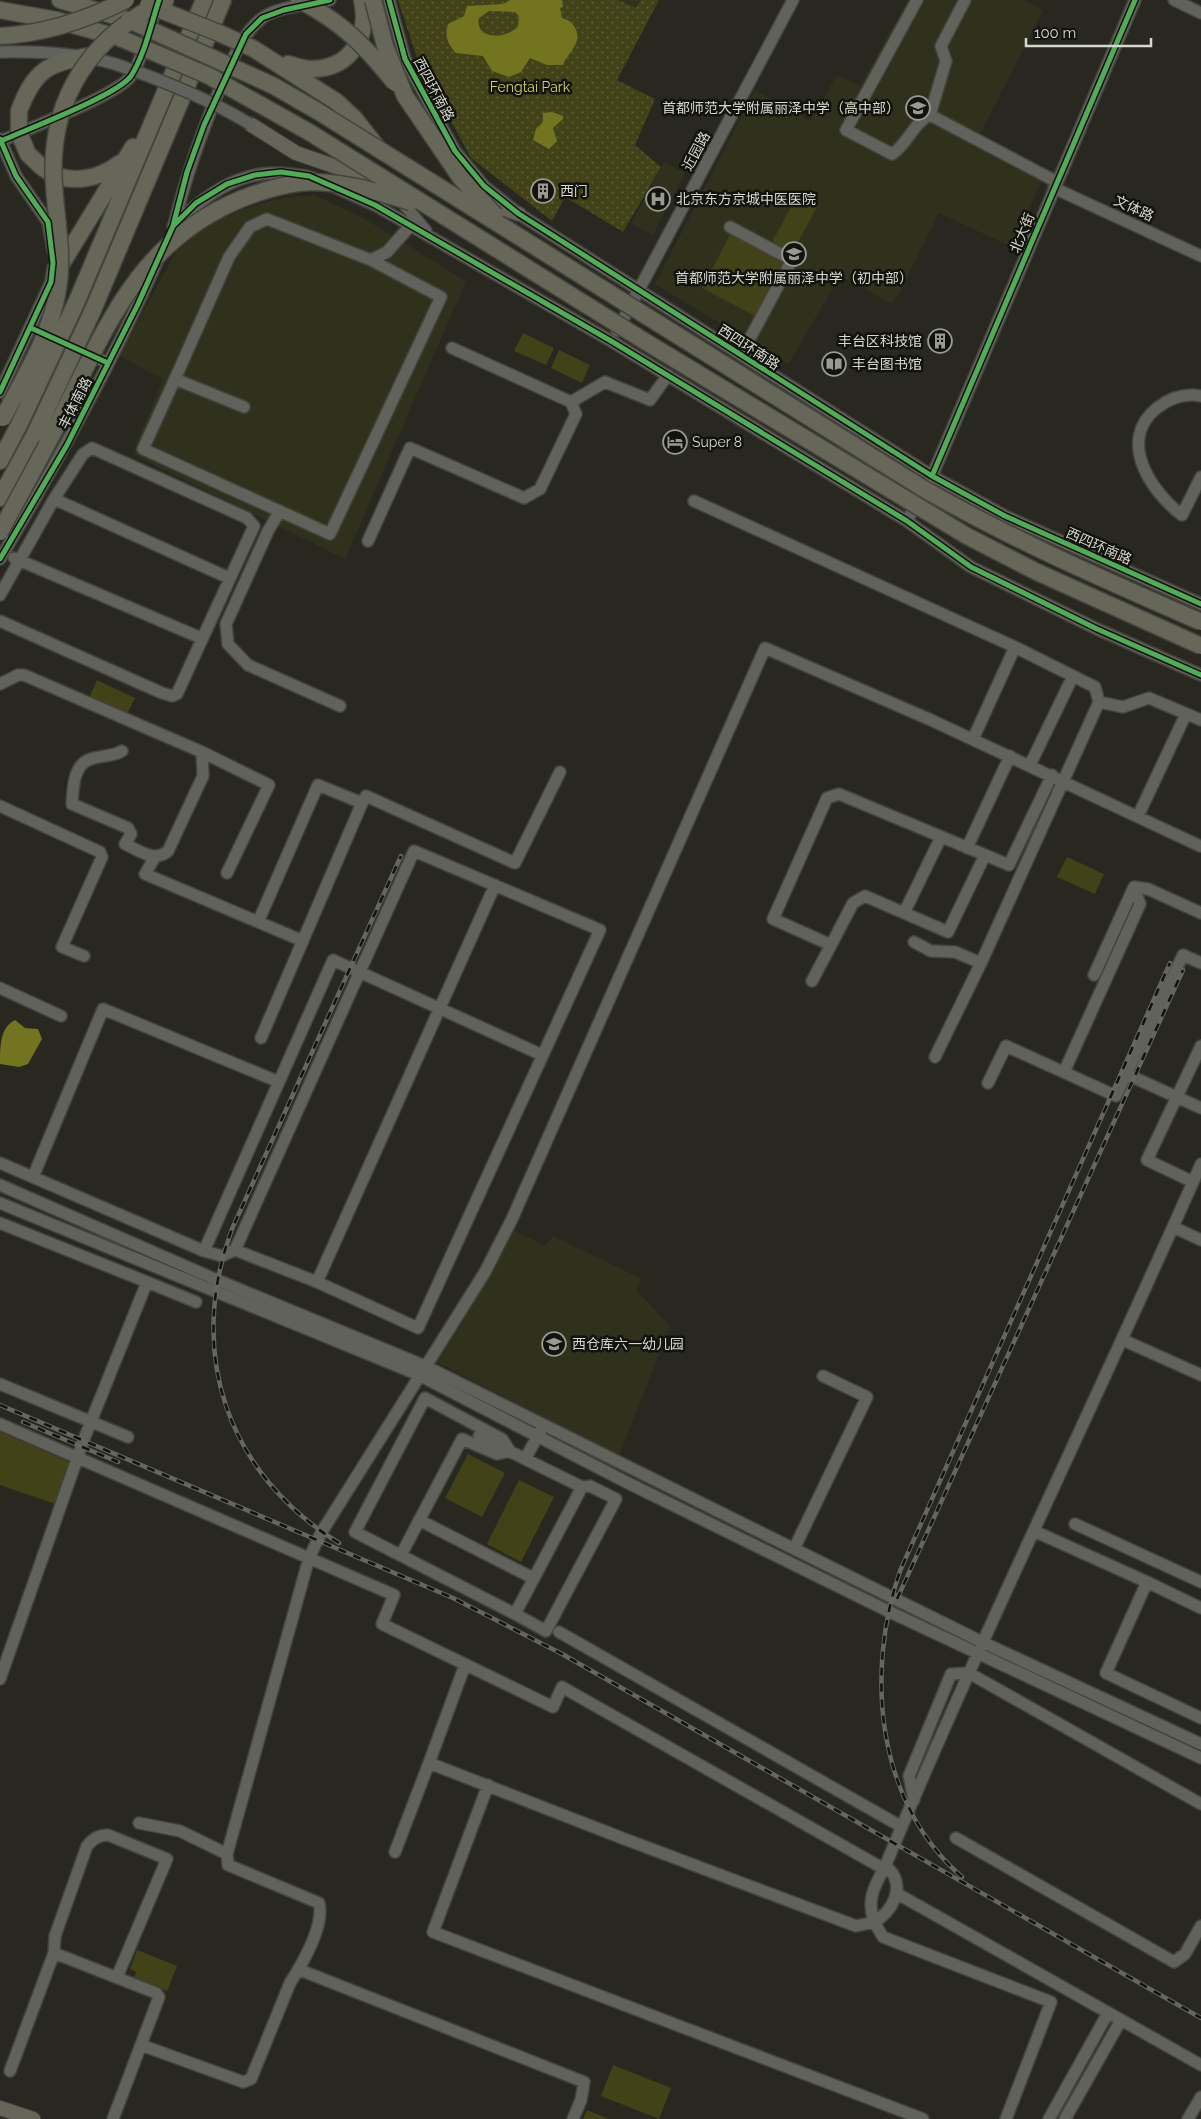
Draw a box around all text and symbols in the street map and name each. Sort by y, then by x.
scale bar [1026,15,1151,47]
text: 100 m [1034,24,1076,42]
street label: 西四环南路 [411,54,457,124]
park label: Fengtai Park [490,79,571,95]
school or university icon: 首都师范大学附属丽泽中学（高中部） [905,95,931,121]
place label: 首都师范大学附属丽泽中学（高中部） [662,100,900,116]
street label: 近园路 [679,129,713,173]
building icon: 西门 [530,178,556,204]
place label: 西门 [560,183,588,199]
hospital icon: 北京东方京城中医医院 [645,186,671,212]
place label: 北京东方京城中医医院 [676,191,816,207]
street label: 文体路 [1112,192,1156,224]
street label: 北大街 [1006,211,1038,255]
school or university icon: 首都师范大学附属丽泽中学（初中部） [781,241,807,267]
place label: 首都师范大学附属丽泽中学（初中部） [675,270,913,286]
street label: 西四环南路 [715,321,783,373]
building icon: 丰台区科技馆 [927,328,953,354]
place label: 丰台区科技馆 [838,333,922,349]
library icon: 丰台图书馆 [821,351,847,377]
place label: 丰台图书馆 [852,356,922,372]
street label: 丰体南路 [55,374,95,432]
hotel icon: Super 8 [662,429,688,455]
place label: Super 8 [692,434,742,450]
street label: 西四环南路 [1064,524,1134,568]
school or university icon: 西仓库六一幼儿园 [541,1331,567,1357]
place label: 西仓库六一幼儿园 [572,1336,684,1352]

